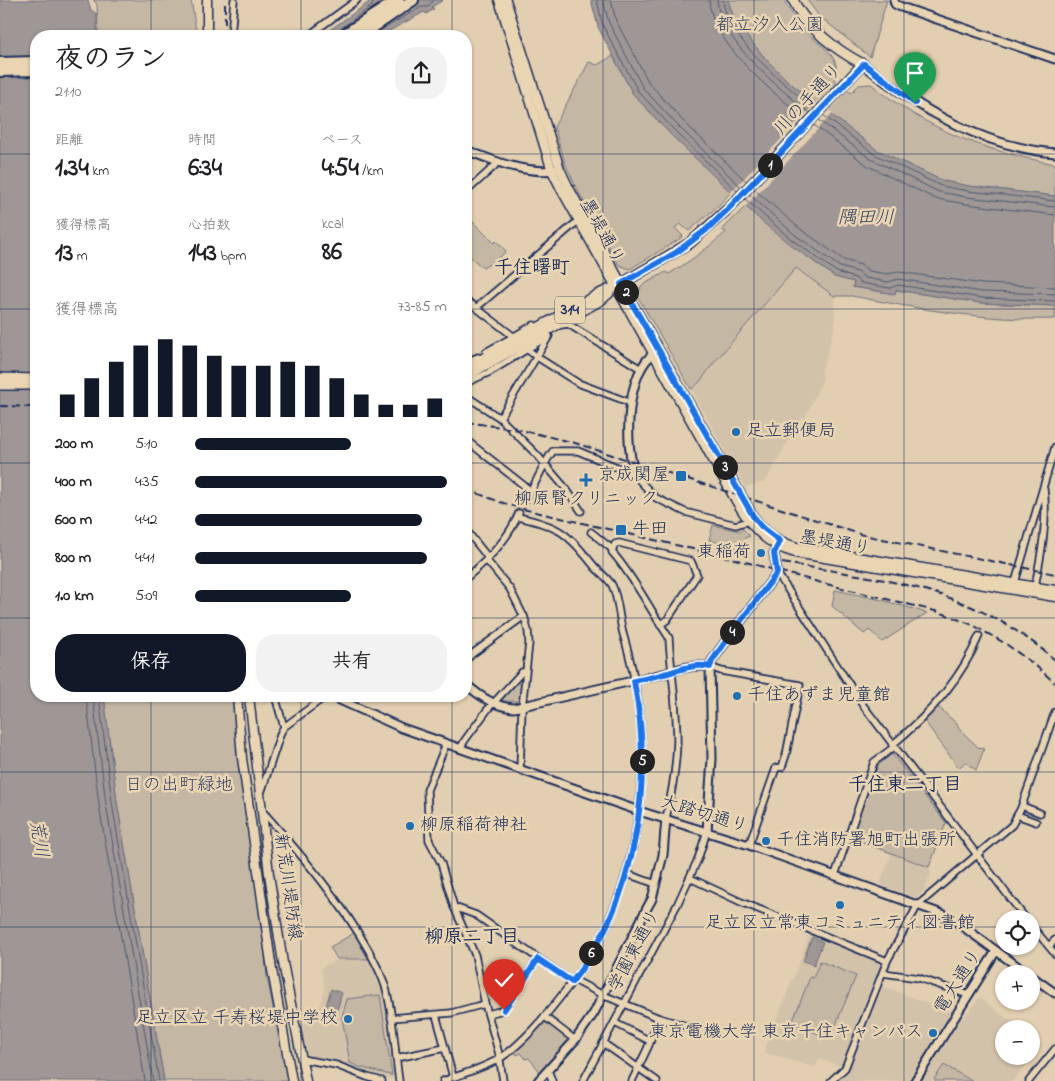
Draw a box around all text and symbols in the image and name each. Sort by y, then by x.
park label: 都立汐入公園 [716,13,824,39]
text: 夜のラン [55,40,167,81]
button: share [395,47,447,99]
pin [894,52,936,103]
street label: 川の手通り [769,58,849,142]
icon: arrive [901,59,929,87]
text: 21:10 [55,80,81,104]
text: 距離 [55,130,83,151]
text: 時間 [188,130,216,151]
text: ペース [322,130,363,151]
text: 1.34 [55,151,89,187]
text: 6:34 [188,151,222,187]
text: 4:54 [322,151,359,187]
pin: 1 [758,152,782,178]
text: 1 [768,155,773,176]
text: km [89,161,109,182]
text: /km [359,161,384,182]
street label: 墨堤通り [572,194,630,270]
water label: 隅田川 [837,205,895,232]
text: kcal [322,214,344,235]
text: 獲得標高 [55,215,111,236]
text: 心拍数 [188,215,230,236]
text: 86 [322,235,342,271]
text: 13 [55,236,73,272]
text: 143 [188,236,217,272]
text: m [73,246,88,267]
text: bpm [217,246,246,267]
district label: 千住曙町 [494,255,570,282]
pin: 2 [614,280,638,304]
text: 2 [623,282,630,303]
text: 73–85 m [398,295,447,319]
road number: 314 [555,296,585,324]
text: 獲得標高 [55,298,119,322]
place label: 足立郵便局 [746,419,836,445]
marker: 足立郵便局 [730,426,742,438]
text: 200 m [55,432,93,456]
text: 5:10 [135,432,158,456]
pin: 3 [712,454,738,480]
text: 3 [723,457,728,478]
place label: 京成関屋 [598,463,670,489]
marker: 京成関屋 [674,469,688,483]
text: 400 m [55,470,92,494]
text: 4:35 [135,470,159,494]
marker: 柳原腎クリニック [579,473,593,487]
place label: 柳原腎クリニック [514,487,658,513]
text: 600 m [55,508,92,532]
text: 4:42 [135,508,158,532]
place label: 牛田 [632,517,668,543]
marker: 牛田 [614,523,628,537]
street label: 墨堤通り [797,525,873,563]
place label: 東稲荷 [697,540,751,566]
text: 800 m [55,546,91,570]
text: 4:41 [135,546,155,570]
marker: 東稲荷 [755,547,767,559]
text: 1.0 km [55,584,94,608]
text: 5:09 [135,584,157,608]
pin: 4 [720,620,744,644]
text: 4 [730,622,735,643]
button: 保存 [55,634,246,692]
button: 共有 [256,634,447,692]
place label: 千住あずま児童館 [747,683,891,709]
marker: 千住あずま児童館 [731,690,743,702]
pin: 5 [630,748,654,774]
text: 5 [638,751,647,772]
district label: 千住東二丁目 [848,772,962,799]
park label: 日の出町緑地 [125,773,233,799]
street label: 大踏切通り [657,789,751,841]
place label: 柳原稲荷神社 [420,813,528,839]
water label: 荒川 [22,818,54,860]
marker: 柳原稲荷神社 [404,820,416,832]
place label: 千住消防署旭町出張所 [776,828,956,854]
street label: 新荒川堤防線 [267,832,307,942]
marker: 千住消防署旭町出張所 [760,835,772,847]
marker: 足立区立常東コミュニティ図書館 [834,899,846,911]
street label: 学園東通り [602,905,668,997]
map controls [995,910,1040,1065]
button: locate [995,910,1040,955]
place label: 足立区立常東コミュニティ図書館 [705,911,975,937]
district label: 柳原二丁目 [424,924,520,951]
pin: 6 [578,940,604,966]
text: 6 [588,943,595,964]
street label: 電大通り [929,945,989,1019]
pin [483,959,525,1010]
button: + [995,965,1040,1010]
icon: check [490,966,518,994]
place label: 足立区立 千寿桜堤中学校 [136,1006,338,1032]
marker: 足立区立 千寿桜堤中学校 [342,1013,354,1025]
place label: 東京電機大学 東京千住キャンパス [649,1020,923,1046]
button: − [995,1020,1040,1065]
marker: 東京電機大学 東京千住キャンパス [927,1027,939,1039]

